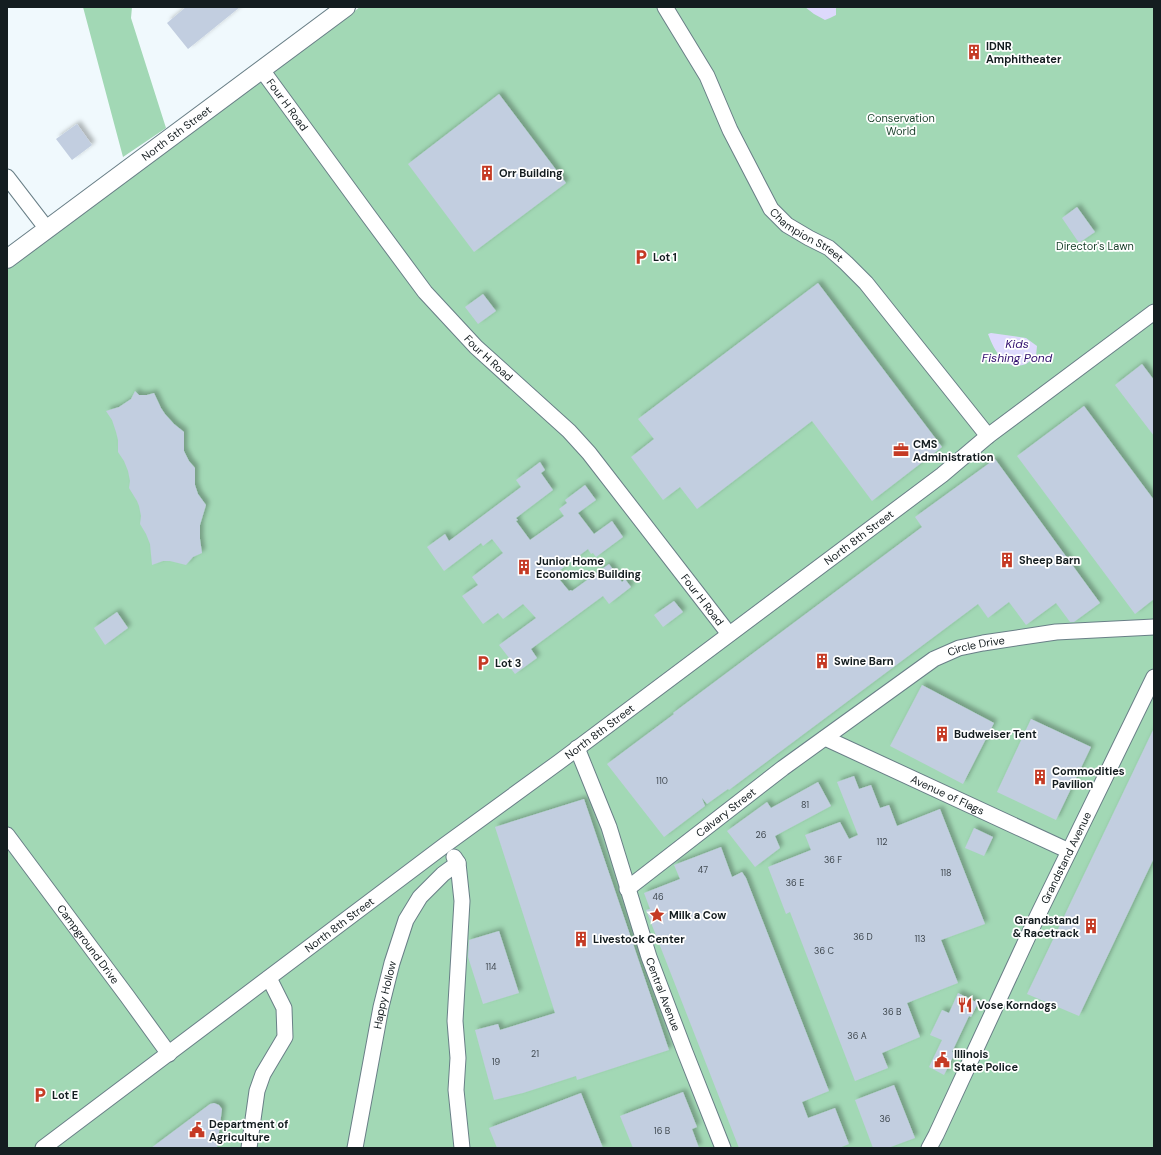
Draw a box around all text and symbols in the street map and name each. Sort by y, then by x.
place label: IDNR Amphitheater [986,39,1062,66]
building icon: IDNR Amphitheater [965,43,983,61]
street label: Four H Road [264,76,311,134]
street label: North 5th Street [139,103,214,164]
park label: Conservation World [867,111,935,138]
building icon: Orr Building [478,164,496,182]
place label: Orr Building [499,166,563,180]
street label: Champion Street [767,205,847,265]
park label: Director's Lawn [1056,239,1134,253]
parking icon: Lot 1 [632,248,650,266]
place label: Lot 1 [653,250,677,264]
street label: Four H Road [461,332,516,384]
water label: Kids Fishing Pond [982,336,1053,366]
place label: CMS Administration [913,437,994,464]
office icon: CMS Administration [892,441,910,459]
street label: North 8th Street [821,507,896,568]
building icon: Sheep Barn [998,551,1016,569]
place label: Sheep Barn [1019,553,1080,567]
place label: Junior Home Economics Building [536,554,642,581]
building icon: Junior Home Economics Building [515,558,533,576]
street label: Four H Road [678,571,727,628]
street label: Circle Drive [945,633,1006,659]
building icon: Swine Barn [813,652,831,670]
parking icon: Lot 3 [474,654,492,672]
place label: Swine Barn [834,654,894,668]
place label: Lot 3 [495,656,521,670]
street label: North 8th Street [562,701,637,762]
building icon: Budweiser Tent [933,725,951,743]
place label: Budweiser Tent [954,727,1037,741]
place label: Commodities Pavilion [1052,764,1125,791]
building icon: Commodities Pavilion [1031,768,1049,786]
street label: Avenue of Flags [908,772,987,818]
house number: 110 [656,775,668,787]
street label: Calvary Street [693,785,759,840]
house number: 81 [801,799,809,811]
street label: Grandstand Avenue [1038,809,1094,906]
house number: 26 [756,829,767,841]
house number: 112 [877,836,887,848]
house number: 36 F [824,854,842,866]
house number: 47 [698,864,708,876]
house number: 118 [940,867,952,879]
house number: 36 E [786,877,804,889]
house number: 46 [652,891,664,903]
street label: North 8th Street [302,894,377,955]
street label: Campground Drive [54,902,122,986]
place icon: Milk a Cow [648,906,666,924]
place label: Milk a Cow [669,908,726,922]
place label: Grandstand & Racetrack [1013,913,1080,940]
building icon: Grandstand & Racetrack [1082,917,1100,935]
building icon: Livestock Center [572,930,590,948]
house number: 36 D [853,931,873,943]
place label: Livestock Center [593,932,685,946]
house number: 113 [915,933,925,945]
house number: 36 C [814,945,834,957]
street label: Central Avenue [643,955,683,1033]
street label: Happy Hollow [370,959,399,1030]
house number: 114 [485,961,497,973]
restaurant icon: Vose Korndogs [956,996,974,1014]
place label: Vose Korndogs [977,998,1057,1012]
house number: 36 B [883,1006,901,1018]
house number: 36 A [847,1030,867,1042]
place label: Illinois State Police [954,1047,1018,1074]
house number: 21 [531,1048,539,1060]
public building icon: Illinois State Police [933,1051,951,1069]
house number: 19 [492,1056,501,1068]
parking icon: Lot E [31,1086,49,1104]
place label: Lot E [52,1088,78,1102]
house number: 36 [880,1113,891,1125]
place label: Department of Agriculture [209,1117,288,1144]
public building icon: Department of Agriculture [188,1121,206,1139]
house number: 16 B [654,1125,670,1137]

